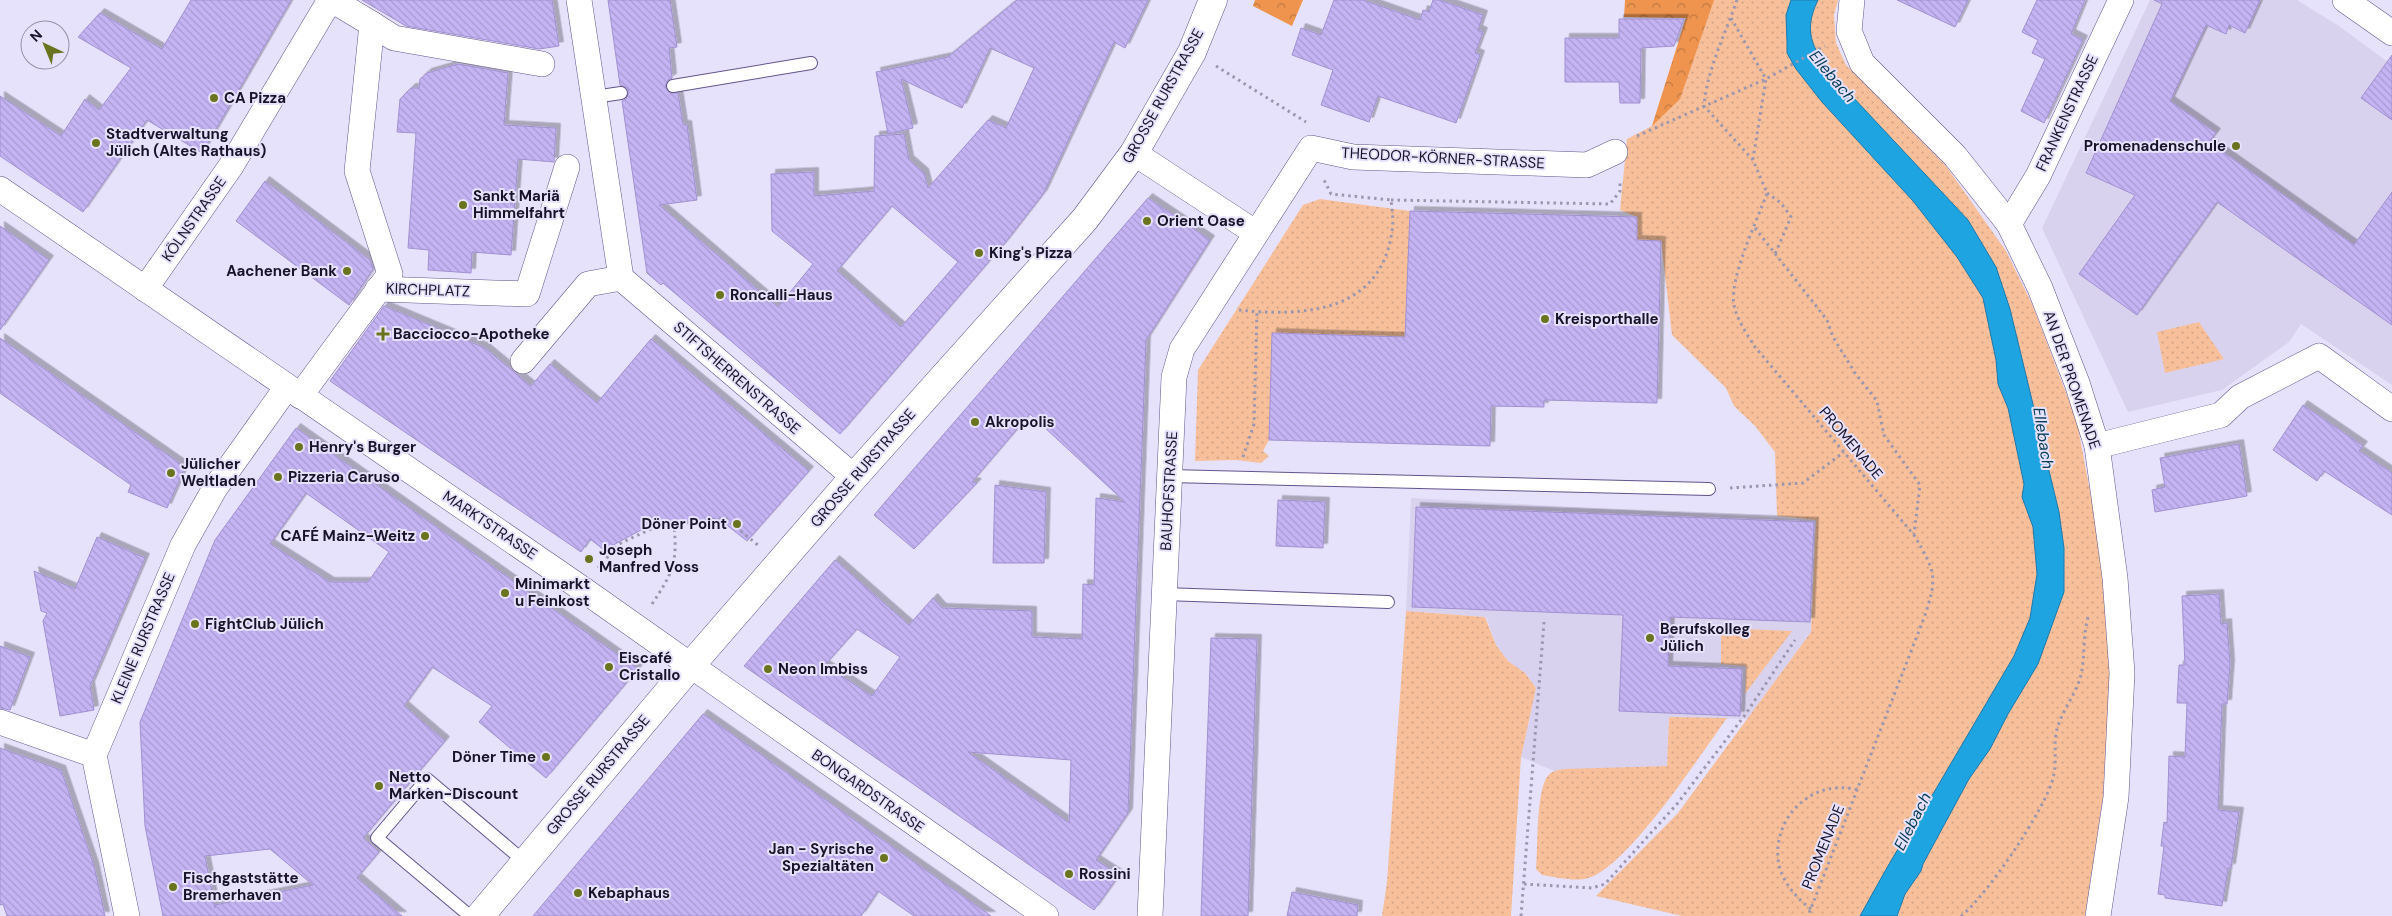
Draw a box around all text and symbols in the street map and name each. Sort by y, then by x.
north arrow [20,20,70,70]
street label: GROSSE RURSTRASSE [1118,25,1208,167]
text: N [26,26,46,46]
water label: Ellebach [1805,46,1861,107]
street label: FRANKENSTRASSE [2031,51,2103,175]
place label: CA Pizza [224,88,286,108]
marker: CA Pizza [208,92,220,104]
place label: Stadtverwaltung Jülich (Altes Rathaus) [106,124,266,161]
place label: Promenadenschule [2084,136,2226,156]
marker: Stadtverwaltung Jülich (Altes Rathaus) [90,137,102,149]
marker: Promenadenschule [2230,140,2242,152]
street label: THEODOR-KÖRNER-STRASSE [1341,143,1545,173]
street label: KÖLNSTRASSE [157,172,231,266]
place label: Sankt Mariä Himmelfahrt [473,186,565,223]
marker: Sankt Mariä Himmelfahrt [457,199,469,211]
place label: Orient Oase [1157,211,1245,231]
marker: Orient Oase [1141,215,1153,227]
place label: King's Pizza [989,243,1072,263]
marker: King's Pizza [973,247,985,259]
place label: Aachener Bank [226,261,337,281]
marker: Aachener Bank [341,265,353,277]
street label: KIRCHPLATZ [386,279,470,301]
place label: Roncalli-Haus [730,285,833,305]
marker: Roncalli-Haus [714,289,726,301]
street label: AN DER PROMENADE [2039,308,2105,452]
place label: Kreisporthalle [1555,309,1659,329]
marker: Kreisporthalle [1539,313,1551,325]
street label: STIFTSHERRENSTRASSE [669,317,805,439]
place label: Bacciocco-Apotheke [393,324,550,344]
marker: Bacciocco-Apotheke [377,328,389,340]
street label: PROMENADE [1815,402,1887,484]
street label: GROSSE RURSTRASSE [806,404,920,532]
water label: Ellebach [2028,406,2059,470]
place label: Akropolis [985,412,1055,432]
marker: Akropolis [969,416,981,428]
street label: BAUHOFSTRASSE [1156,431,1182,551]
place label: Henry's Burger [309,437,416,457]
marker: Henry's Burger [293,441,305,453]
place label: Jülicher Weltladen [181,454,256,491]
marker: Jülicher Weltladen [165,467,177,479]
place label: Pizzeria Caruso [288,467,400,487]
marker: Pizzeria Caruso [272,471,284,483]
street label: MARKTSTRASSE [439,486,541,564]
place label: Döner Point [641,514,727,534]
marker: Döner Point [731,518,743,530]
place label: CAFÉ Mainz-Weitz [280,526,415,546]
marker: CAFÉ Mainz-Weitz [419,530,431,542]
place label: Joseph Manfred Voss [599,540,699,577]
marker: Joseph Manfred Voss [583,553,595,565]
street label: KLEINE RURSTRASSE [106,569,180,707]
place label: Minimarkt u Feinkost [515,574,590,611]
marker: Minimarkt u Feinkost [499,587,511,599]
place label: FightClub Jülich [205,614,324,634]
marker: FightClub Jülich [189,618,201,630]
place label: Berufskolleg Jülich [1660,619,1750,656]
marker: Berufskolleg Jülich [1644,632,1656,644]
place label: Eiscafé Cristallo [619,648,681,685]
place label: Neon Imbiss [778,659,868,679]
marker: Eiscafé Cristallo [603,661,615,673]
marker: Neon Imbiss [762,663,774,675]
street label: GROSSE RURSTRASSE [542,711,654,839]
street label: BONGARDSTRASSE [808,745,928,837]
place label: Döner Time [452,747,536,767]
marker: Döner Time [540,751,552,763]
place label: Netto Marken-Discount [389,767,518,804]
marker: Netto Marken-Discount [373,780,385,792]
water label: Ellebach [1889,789,1936,854]
street label: PROMENADE [1797,802,1849,892]
place label: Jan - Syrische Spezialtäten [768,839,874,876]
marker: Jan - Syrische Spezialtäten [878,852,890,864]
place label: Rossini [1079,864,1131,884]
place label: Fischgaststätte Bremerhaven [183,868,299,905]
marker: Rossini [1063,868,1075,880]
marker: Fischgaststätte Bremerhaven [167,881,179,893]
place label: Kebaphaus [588,883,670,903]
marker: Kebaphaus [572,887,584,899]

